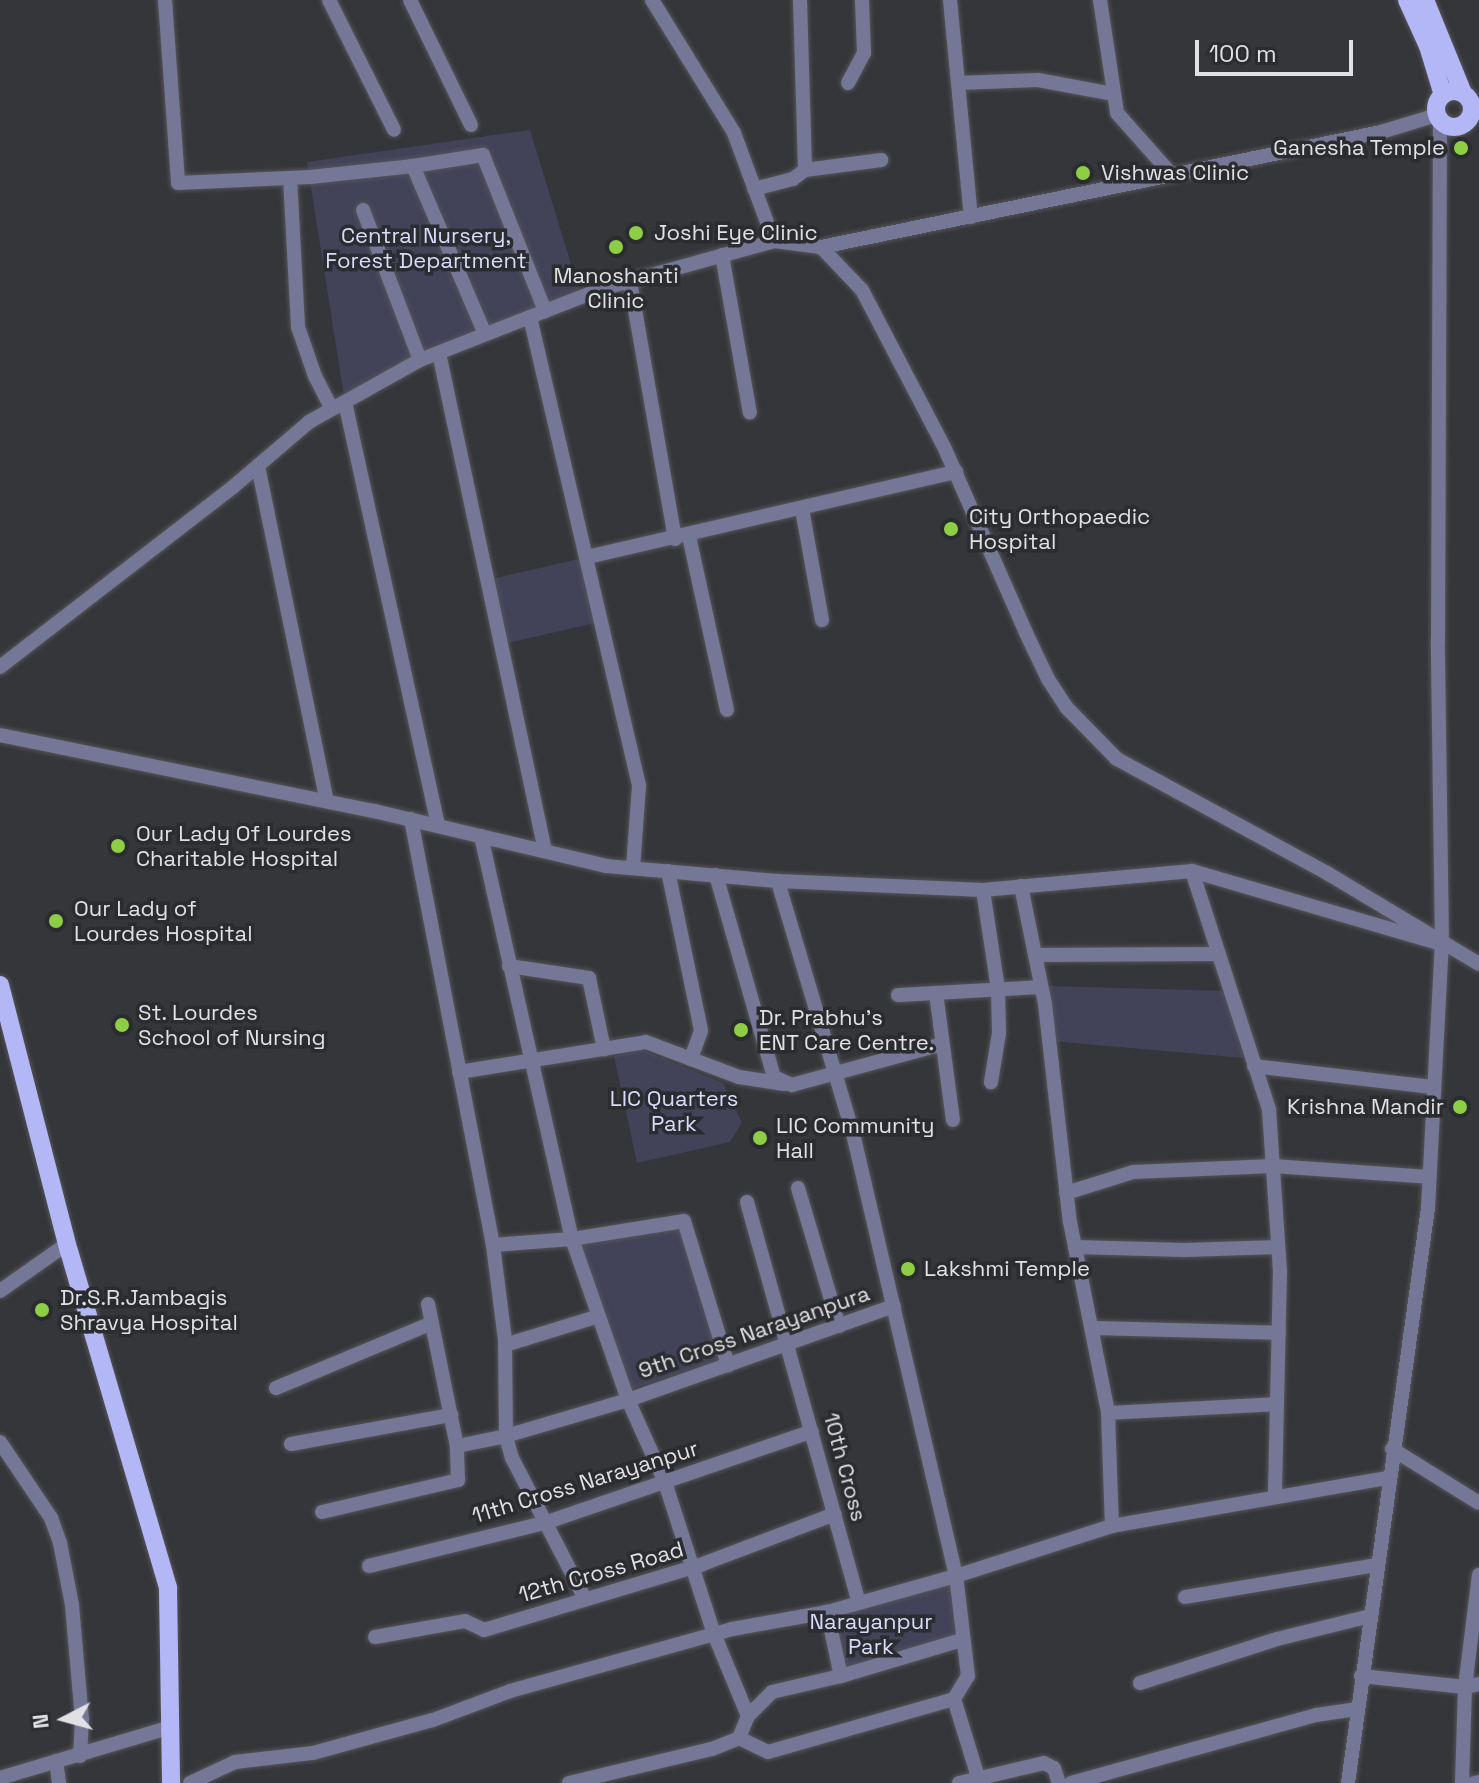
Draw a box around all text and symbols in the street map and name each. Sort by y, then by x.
scale bar [1199,24,1357,74]
text: 100 m [1209,38,1277,69]
place label: Ganesha Temple [1273,135,1445,161]
marker: Ganesha Temple [1452,139,1470,157]
place label: Vishwas Clinic [1101,160,1249,186]
marker: Vishwas Clinic [1072,162,1094,184]
place label: Joshi Eye Clinic [654,220,818,246]
park label: Central Nursery, Forest Department [325,222,527,274]
marker: Joshi Eye Clinic [625,222,647,244]
marker: Manoshanti Clinic [605,236,627,258]
place label: Manoshanti Clinic [553,262,679,314]
place label: City Orthopaedic Hospital [969,503,1150,554]
marker: City Orthopaedic Hospital [940,518,962,540]
place label: Our Lady Of Lourdes Charitable Hospital [136,820,352,872]
marker: Our Lady Of Lourdes Charitable Hospital [107,835,129,857]
place label: Our Lady of Lourdes Hospital [74,895,253,946]
marker: Our Lady of Lourdes Hospital [45,910,67,932]
place label: St. Lourdes School of Nursing [138,999,326,1050]
place label: Dr. Prabhu's ENT Care Centre. [759,1004,935,1056]
marker: St. Lourdes School of Nursing [113,1016,131,1034]
marker: Dr. Prabhu's ENT Care Centre. [730,1019,752,1041]
park label: LIC Quarters Park [610,1085,738,1136]
place label: Krishna Mandir [1287,1094,1444,1120]
marker: Krishna Mandir [1451,1098,1469,1116]
place label: LIC Community Hall [776,1112,934,1164]
marker: LIC Community Hall [751,1129,769,1147]
place label: Lakshmi Temple [924,1256,1091,1282]
marker: Lakshmi Temple [899,1260,917,1278]
street label: 9th Cross Narayanpura [635,1280,873,1384]
place label: Dr.S.R.Jambagis Shravya Hospital [60,1284,238,1336]
marker: Dr.S.R.Jambagis Shravya Hospital [31,1299,53,1321]
street label: 10th Cross [818,1410,872,1524]
street label: 11th Cross Narayanpur [469,1435,701,1529]
street label: 12th Cross Road [516,1536,686,1608]
park label: Narayanpur Park [809,1608,933,1660]
north arrow [24,1679,104,1759]
text: N [25,1713,55,1730]

